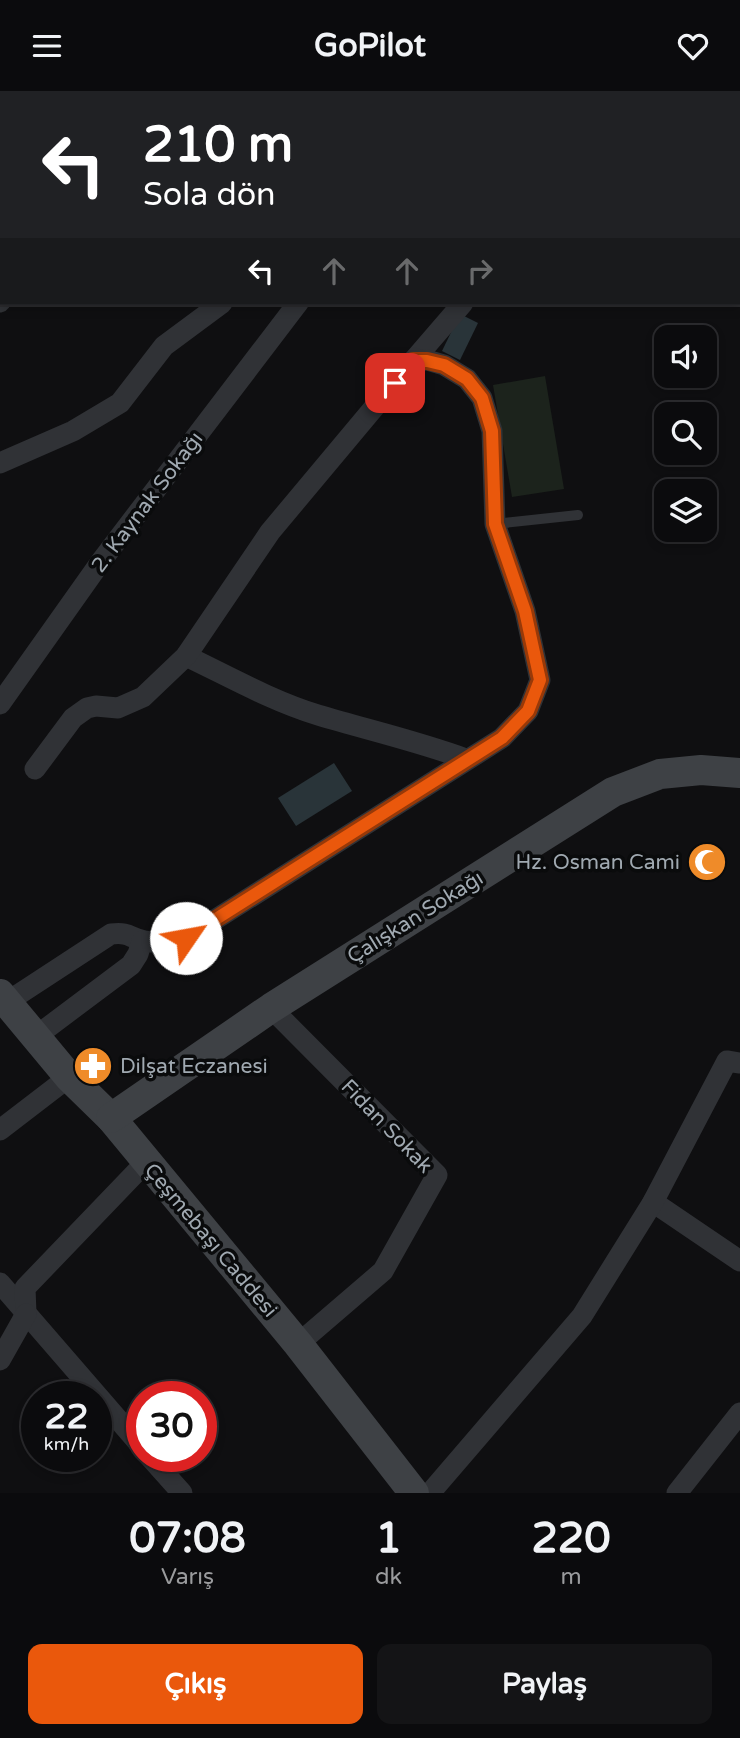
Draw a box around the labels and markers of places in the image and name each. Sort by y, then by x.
pin [365,353,425,413]
mosque icon: Hz. Osman Cami [686,841,728,883]
place label: Hz. Osman Cami [516,850,680,875]
pharmacy icon: Dilşat Eczanesi [72,1045,114,1087]
place label: Dilşat Eczanesi [120,1054,268,1079]

